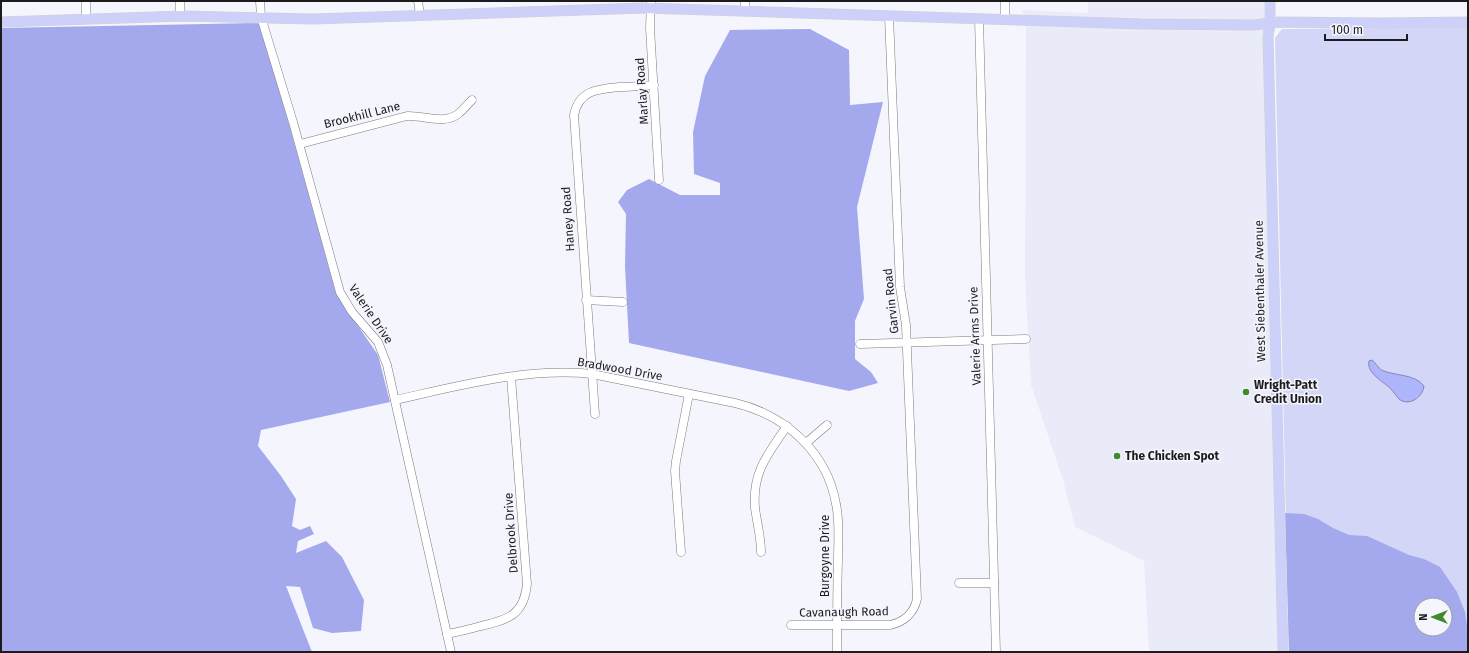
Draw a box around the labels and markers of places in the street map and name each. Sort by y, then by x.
place label: Wright-Patt Credit Union [1254,378,1322,406]
marker: Wright-Patt Credit Union [1241,387,1251,397]
place label: The Chicken Spot [1125,449,1220,463]
marker: The Chicken Spot [1112,451,1122,461]

